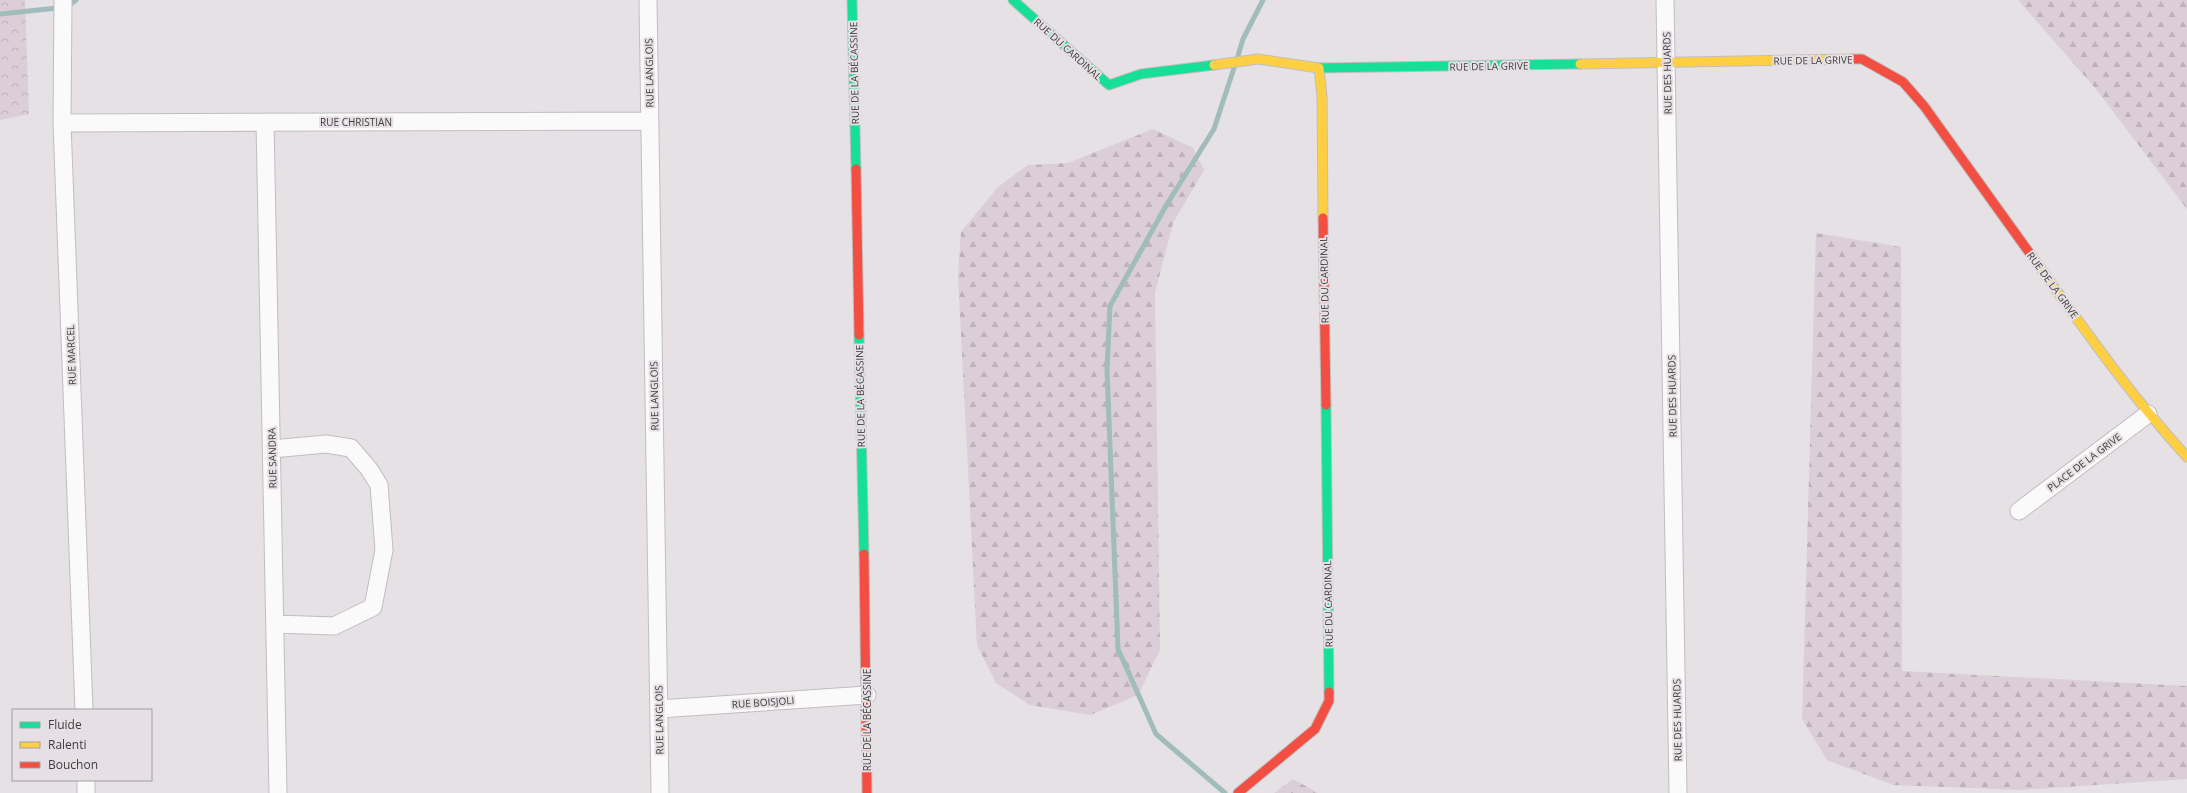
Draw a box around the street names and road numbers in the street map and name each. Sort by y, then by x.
street label: RUE DU CARDINAL [1031,15,1105,83]
street label: RUE DE LA BÉCASSINE [846,22,862,124]
street label: RUE DES HUARDS [1659,32,1675,114]
street label: RUE LANGLOIS [641,38,657,108]
street label: RUE DE LA GRIVE [1773,52,1853,68]
street label: RUE DE LA GRIVE [1449,58,1529,74]
street label: RUE CHRISTIAN [320,115,392,129]
street label: RUE DU CARDINAL [1316,237,1332,323]
street label: RUE DE LA GRIVE [2024,249,2082,321]
street label: RUE MARCEL [63,325,79,385]
street label: RUE DE LA BÉCASSINE [852,345,868,447]
street label: RUE DES HUARDS [1664,355,1680,437]
street label: RUE LANGLOIS [646,361,662,431]
street label: RUE SANDRA [264,427,280,488]
street label: PLACE DE LA GRIVE [2044,430,2124,494]
street label: RUE DU CARDINAL [1320,561,1336,647]
street label: RUE DE LA BÉCASSINE [860,669,874,771]
street label: RUE DES HUARDS [1669,679,1685,761]
street label: RUE LANGLOIS [651,685,667,755]
street label: RUE BOISJOLI [731,693,795,711]

